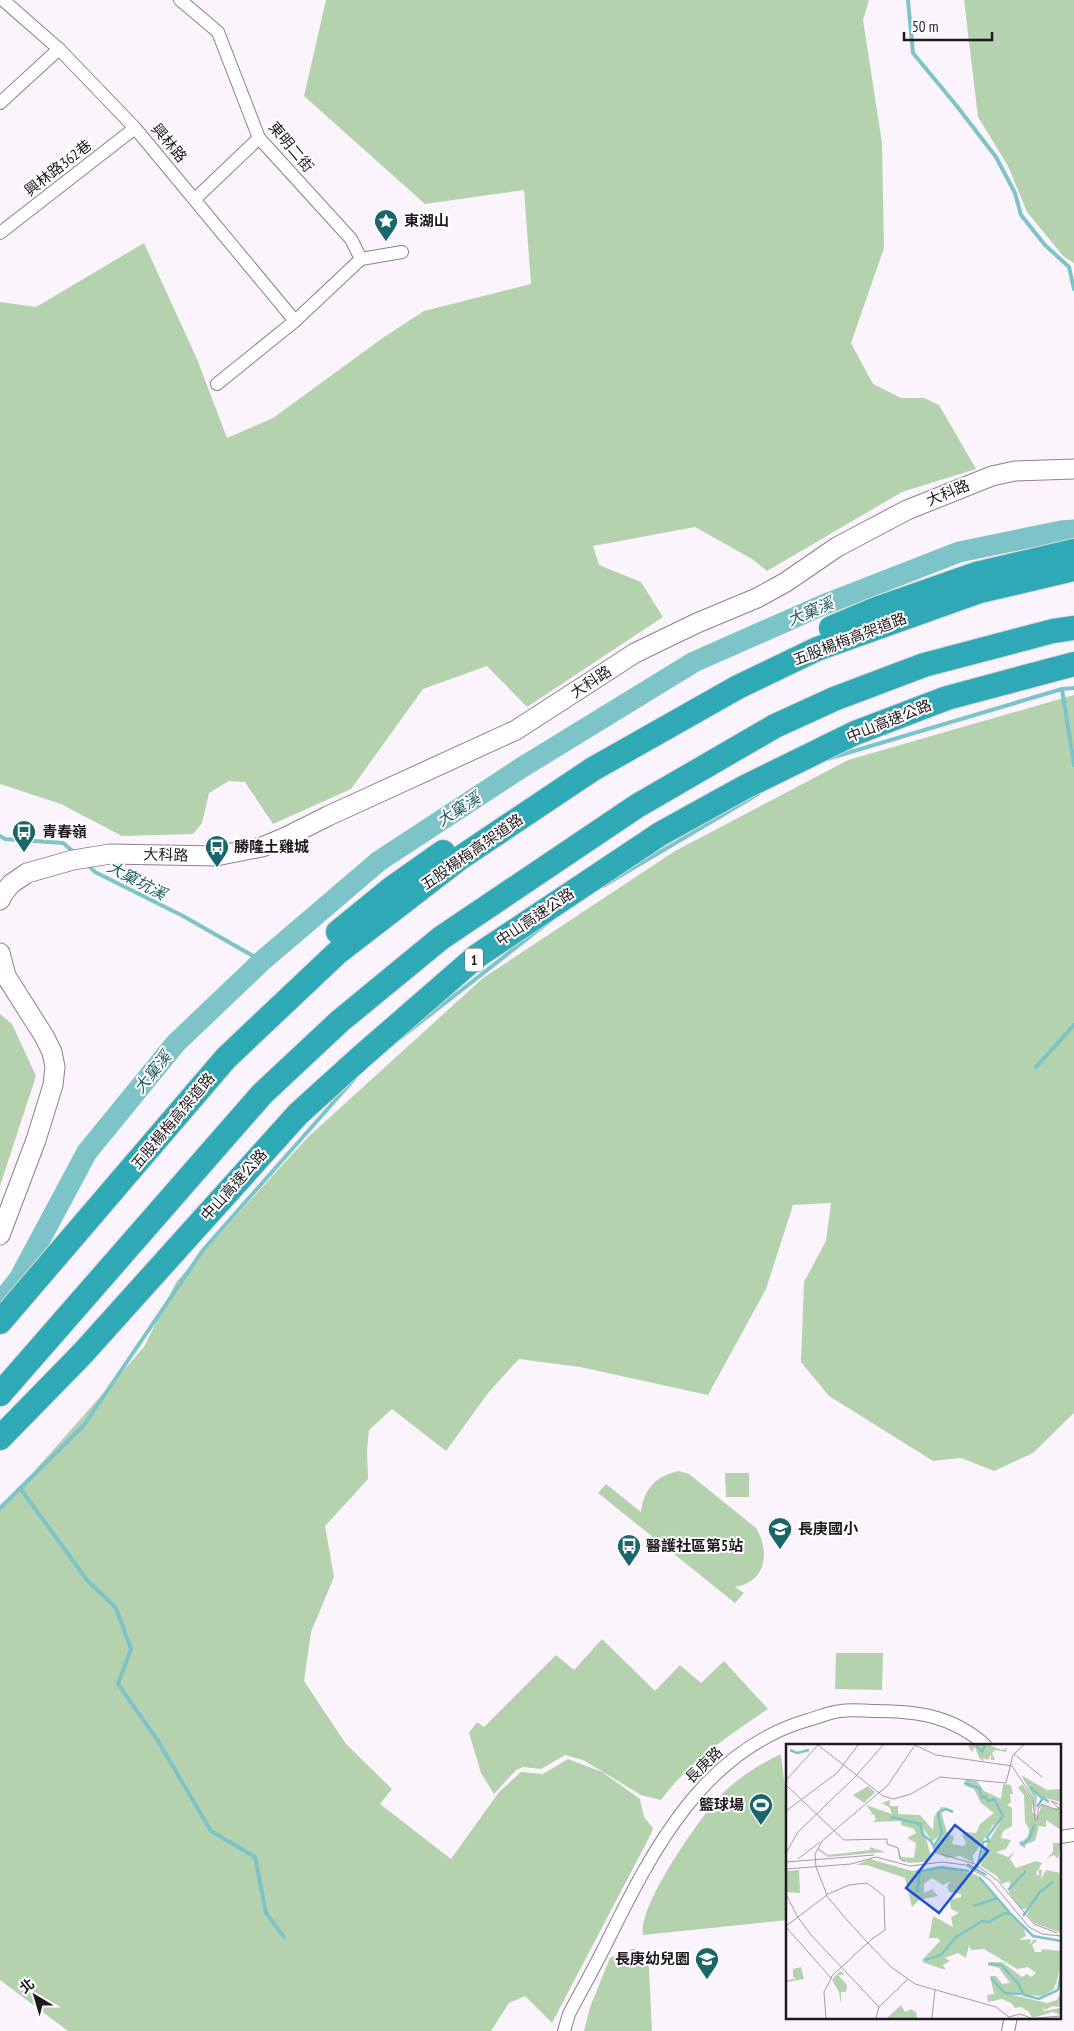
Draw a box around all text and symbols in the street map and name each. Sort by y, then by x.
scale bar [904,10,992,42]
text: 50 m [912,17,938,36]
street label: 東明二街 [265,118,318,176]
street label: 興林路 [148,119,191,166]
street label: 興林路362巷 [20,135,95,200]
place icon: 東湖山 [373,208,399,242]
place label: 東湖山 [404,211,449,230]
street label: 大科路 [923,475,972,510]
water label: 大窠溪 [784,592,838,630]
street label: 五股楊梅高架道路 [790,608,909,669]
street label: 大科路 [567,661,615,702]
street label: 中山高速公路 [844,695,934,746]
water label: 大窠溪 [432,786,485,830]
street label: 五股楊梅高架道路 [417,809,526,894]
bus stop icon: 青春嶺 [11,819,37,853]
place label: 青春嶺 [42,822,87,841]
bus stop icon: 勝隆土雞城 [204,834,230,868]
place label: 勝隆土雞城 [234,837,309,856]
street label: 大科路 [143,844,189,865]
water label: 大窠坑溪 [104,856,172,905]
street label: 中山高速公路 [492,884,577,950]
road number: 1 [465,948,483,972]
water label: 大窠溪 [129,1046,176,1097]
street label: 五股楊梅高架道路 [127,1069,218,1173]
street label: 中山高速公路 [196,1145,271,1224]
school or university icon: 長庚國小 [767,1516,793,1550]
place label: 長庚國小 [798,1519,859,1538]
bus stop icon: 醫護社區第5站 [616,1533,642,1567]
place label: 醫護社區第5站 [646,1536,743,1555]
street label: 長庚路 [681,1742,726,1787]
inset map [786,1744,1062,2018]
sports icon: 籃球場 [748,1792,774,1826]
place label: 籃球場 [699,1795,744,1814]
school or university icon: 長庚幼兒園 [694,1946,720,1980]
place label: 長庚幼兒園 [615,1949,690,1968]
north arrow [10,1971,60,2021]
text: 北 [16,1974,38,1997]

